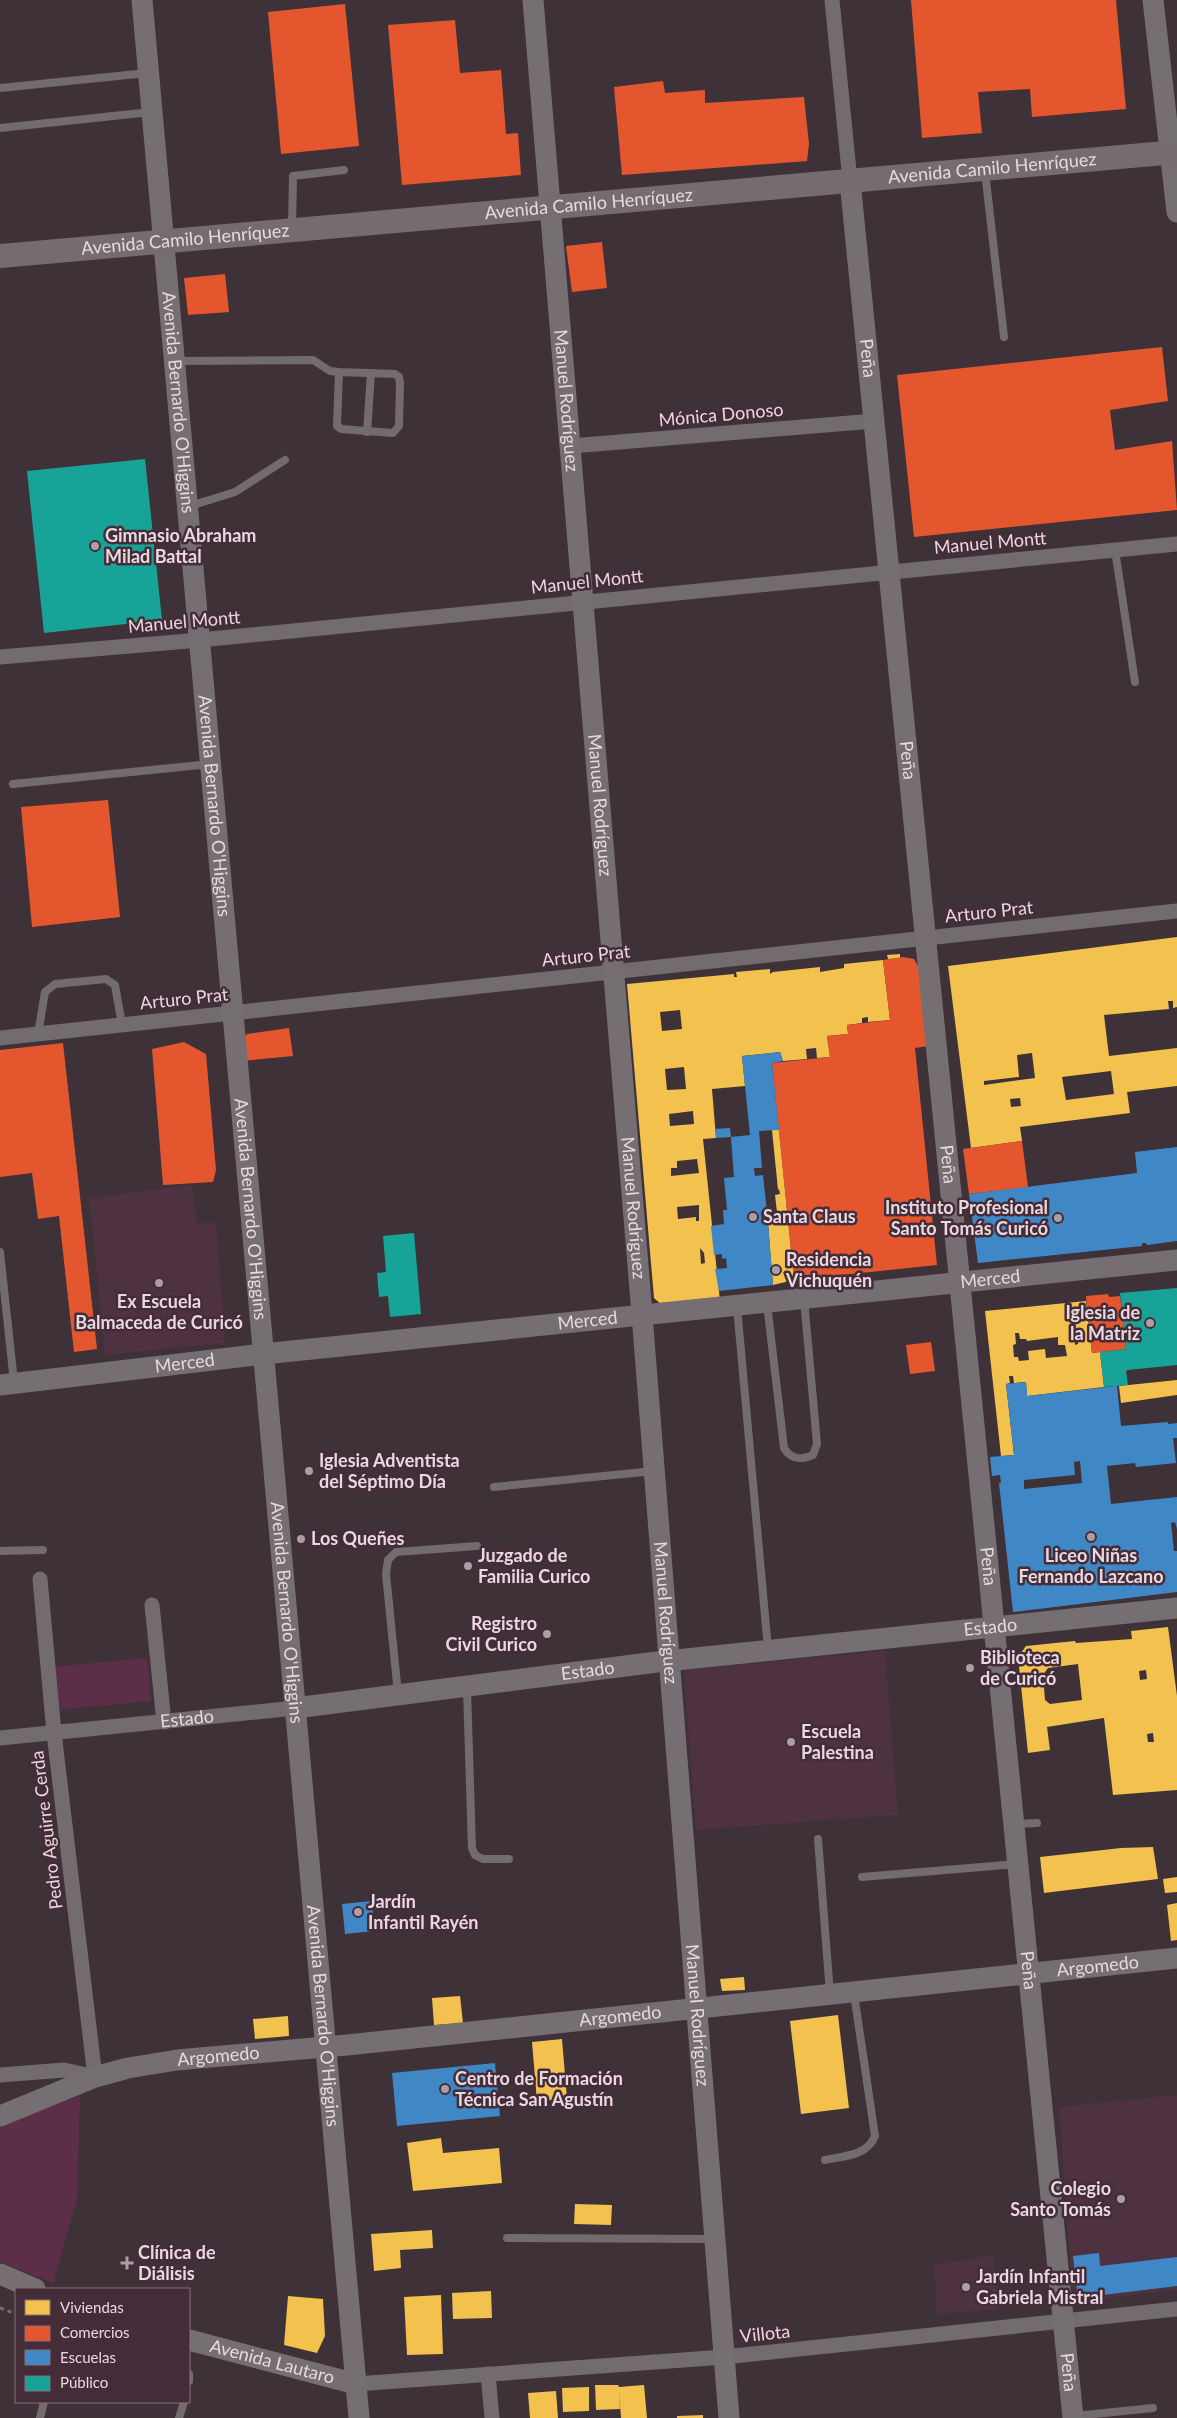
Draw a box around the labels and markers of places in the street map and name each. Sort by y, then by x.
place label: Gimnasio Abraham Milad Battal [105,524,256,567]
marker: Gimnasio Abraham Milad Battal [89,540,101,552]
place label: Instituto Profesional Santo Tomás Curicó [885,1196,1048,1239]
place label: Santa Claus [763,1205,856,1227]
marker: Santa Claus [747,1211,759,1223]
marker: Instituto Profesional Santo Tomás Curicó [1052,1212,1064,1224]
place label: Residencia Vichuquén [785,1248,872,1291]
marker: Residencia Vichuquén [770,1264,782,1276]
marker: Ex Escuela Balmaceda de Curicó [153,1277,165,1289]
place label: Ex Escuela Balmaceda de Curicó [75,1290,243,1333]
place label: Iglesia de la Matriz [1066,1301,1140,1344]
marker: Iglesia de la Matriz [1144,1317,1156,1329]
place label: Iglesia Adventista del Séptimo Día [319,1449,460,1492]
marker: Iglesia Adventista del Séptimo Día [303,1465,315,1477]
place label: Los Queñes [311,1527,404,1549]
marker: Liceo Niñas Fernando Lazcano [1085,1531,1097,1543]
marker: Los Queñes [295,1533,307,1545]
place label: Juzgado de Familia Curico [478,1544,590,1587]
place label: Liceo Niñas Fernando Lazcano [1019,1544,1163,1587]
marker: Juzgado de Familia Curico [462,1560,474,1572]
place label: Registro Civil Curico [446,1612,537,1655]
marker: Registro Civil Curico [541,1628,553,1640]
place label: Biblioteca de Curicó [980,1646,1060,1689]
marker: Biblioteca de Curicó [964,1662,976,1674]
place label: Escuela Palestina [801,1720,874,1763]
marker: Escuela Palestina [785,1736,797,1748]
place label: Jardín Infantil Rayén [368,1890,479,1933]
marker: Jardín Infantil Rayén [352,1906,364,1918]
place label: Centro de Formación Técnica San Agustín [455,2067,623,2110]
marker: Centro de Formación Técnica San Agustín [439,2083,451,2095]
place label: Colegio Santo Tomás [1010,2177,1111,2220]
marker: Colegio Santo Tomás [1115,2193,1127,2205]
place label: Clínica de Diálisis [138,2241,216,2284]
marker: Clínica de Diálisis [120,2256,134,2270]
place label: Jardín Infantil Gabriela Mistral [976,2265,1104,2308]
marker: Jardín Infantil Gabriela Mistral [960,2281,972,2293]

